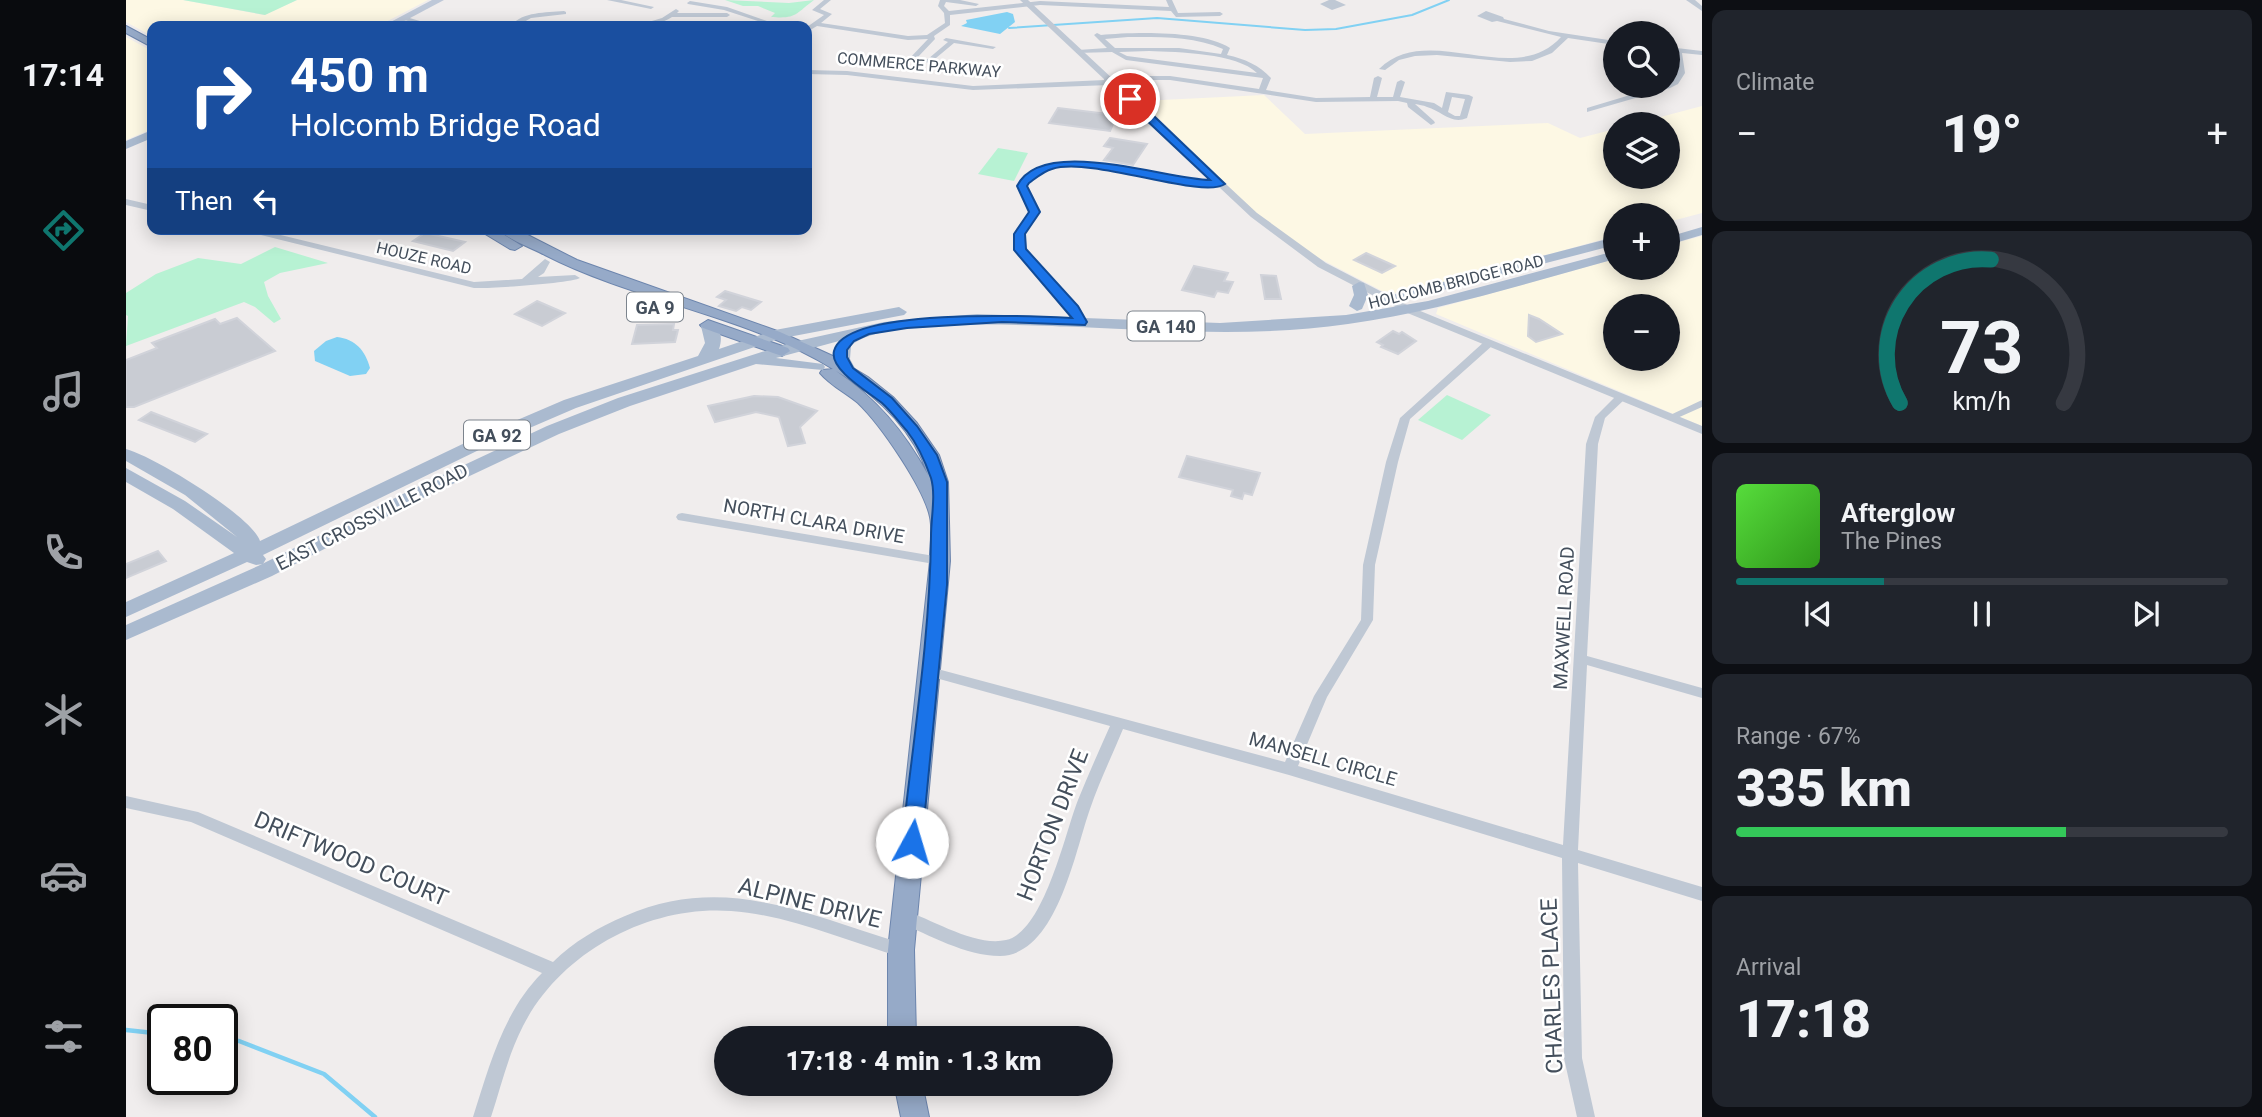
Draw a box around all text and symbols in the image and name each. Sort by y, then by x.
map controls [1603,21,1680,371]
button: search [1603,21,1680,98]
text: 450 m [290,47,429,104]
street label: COMMERCE PARKWAY [836,48,1002,82]
icon: right [175,49,266,140]
text: 17:14 [22,56,104,94]
pin [1100,69,1160,129]
text: Climate [1736,69,1815,96]
icon: arrive [1111,80,1149,118]
text: 19° [1942,104,2022,165]
text: Holcomb Bridge Road [290,106,601,144]
button: layers [1603,112,1680,189]
text: − [1736,112,1758,156]
text: + [2206,112,2228,156]
icon: left [247,182,285,220]
text: Then [175,186,233,216]
button: + [1603,203,1680,280]
icon: directions [39,206,88,255]
street label: HOUZE ROAD [375,238,473,278]
street label: HOLCOMB BRIDGE ROAD [1366,251,1546,313]
road number: GA 9 [627,292,683,321]
button: − [1603,294,1680,371]
text: 73 [1940,306,2024,392]
road number: GA 140 [1128,312,1204,340]
icon: music [39,367,88,416]
text: km/h [1953,387,2011,416]
road number: GA 92 [464,421,530,450]
street label: EAST CROSSVILLE ROAD [272,459,472,575]
street label: NORTH CLARA DRIVE [722,494,907,548]
text: Afterglow [1841,498,1955,528]
icon: phone [39,528,88,577]
text: The Pines [1841,528,1942,555]
street label: MAXWELL ROAD [1549,546,1579,690]
icon: previous [1799,595,1837,633]
icon: pause [1963,595,2001,633]
icon: next [2127,595,2165,633]
icon: climate [39,690,88,739]
text: Range · 67% [1736,723,1861,750]
street label: MANSELL CIRCLE [1246,727,1400,791]
street label: HORTON DRIVE [1012,745,1094,905]
text: 335 km [1736,758,1912,819]
position arrow [875,805,949,879]
street label: DRIFTWOOD COURT [250,806,452,912]
icon: car [39,851,88,900]
street label: ALPINE DRIVE [736,872,884,934]
street label: CHARLES PLACE [1535,898,1569,1074]
text: Arrival [1736,954,1801,981]
text: 17:18 [1736,989,1871,1050]
speed limit sign: 80 [147,1004,238,1095]
icon: filters [39,1012,88,1061]
text: 17:18 · 4 min · 1.3 km [786,1046,1041,1076]

